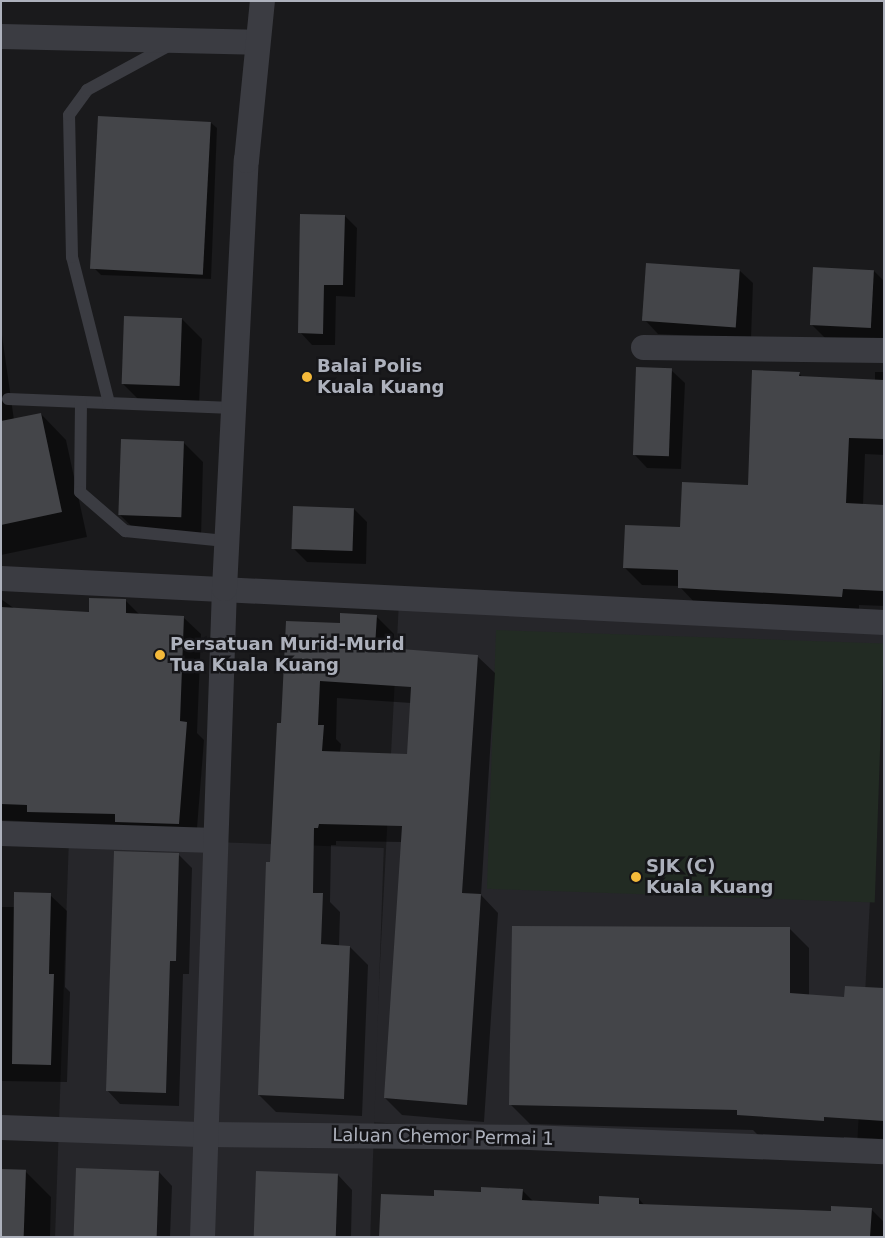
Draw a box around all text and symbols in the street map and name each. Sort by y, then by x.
place label: Balai Polis Kuala Kuang [317,356,444,398]
marker: Balai Polis Kuala Kuang [301,371,313,383]
place label: Persatuan Murid-Murid Tua Kuala Kuang [170,634,405,676]
marker: Persatuan Murid-Murid Tua Kuala Kuang [154,649,166,661]
place label: SJK (C) Kuala Kuang [646,856,773,899]
marker: SJK (C) Kuala Kuang [630,871,642,883]
street label: Laluan Chemor Permai 1 [332,1124,554,1150]

